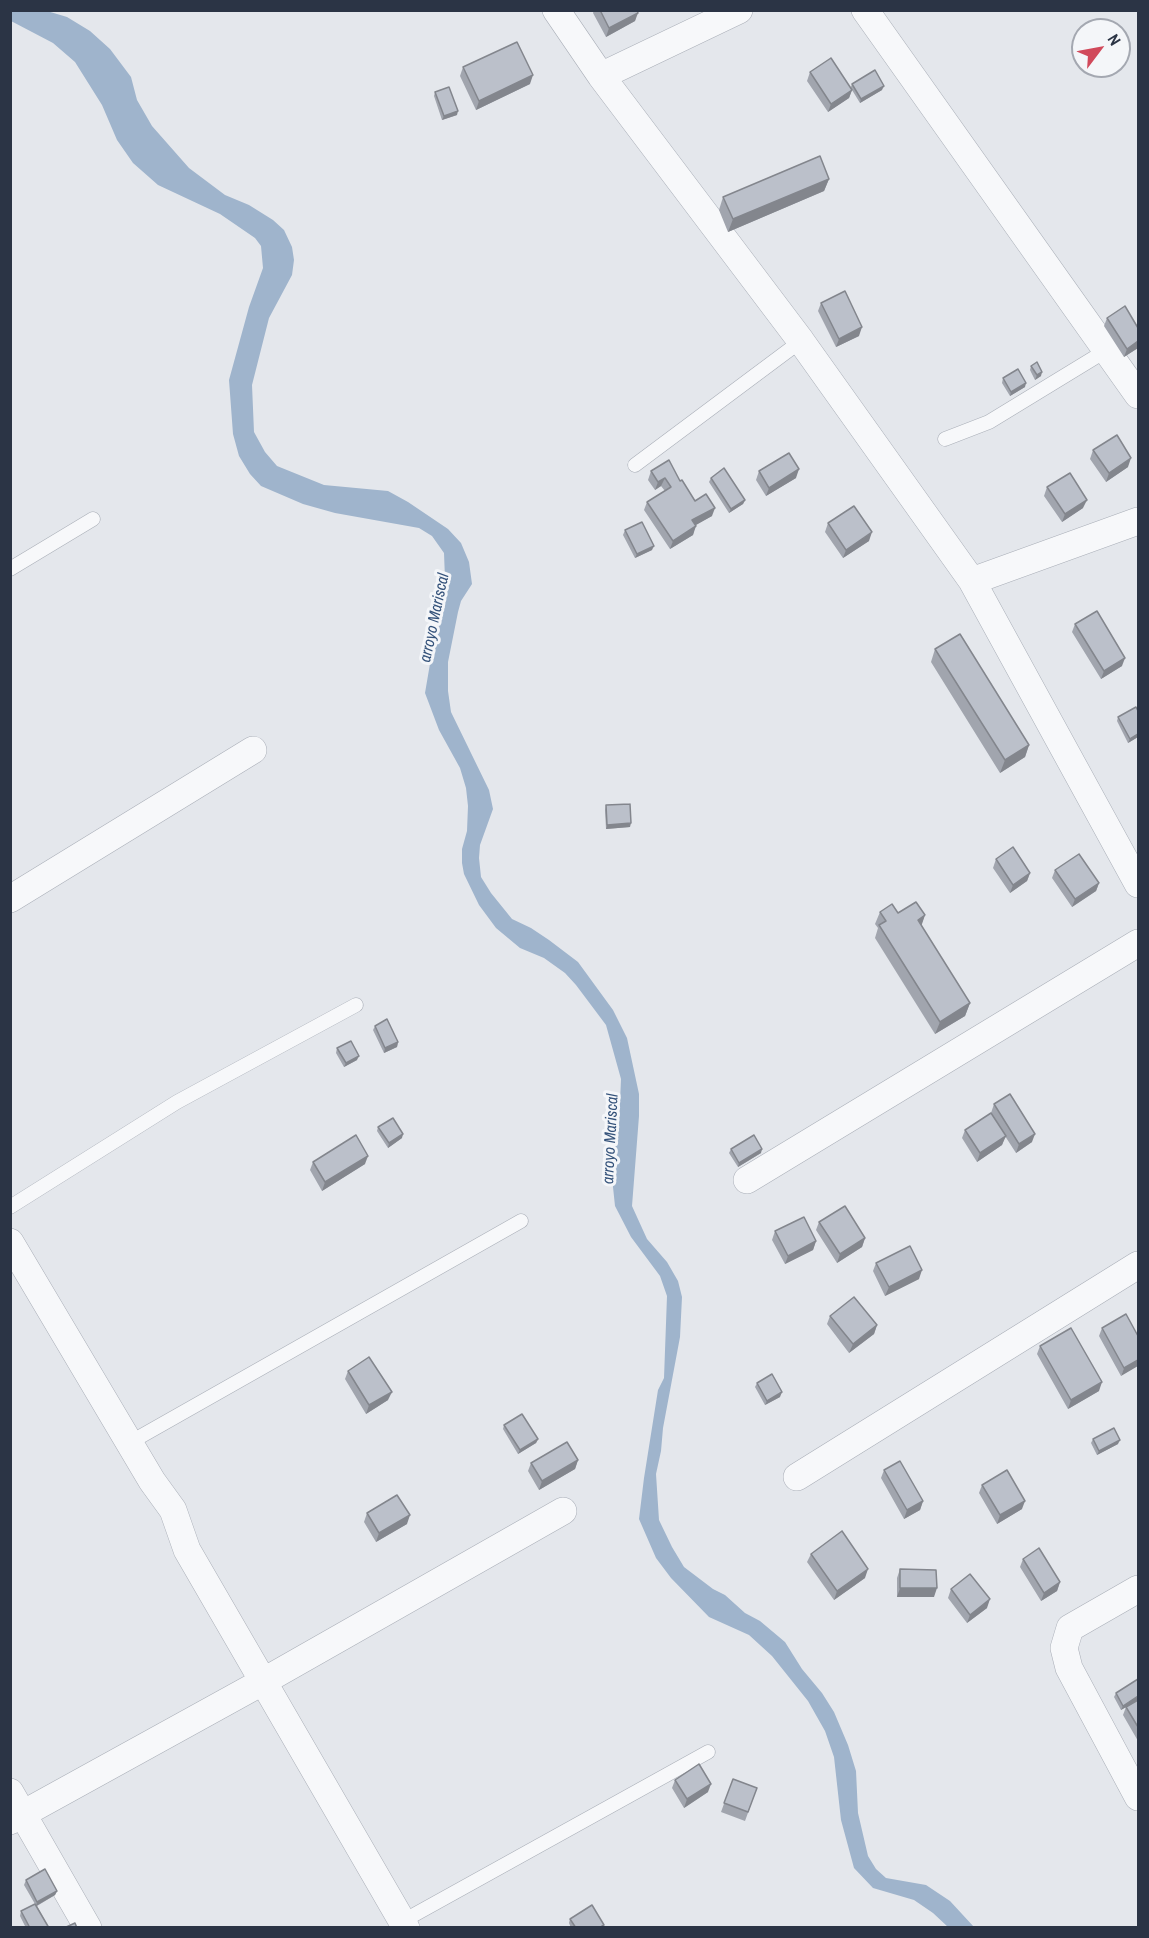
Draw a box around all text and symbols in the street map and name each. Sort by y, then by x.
north arrow [1071,18,1131,78]
text: N [1103,30,1126,49]
water label: arroyo Mariscal [416,572,454,664]
water label: arroyo Mariscal [599,1093,623,1185]

